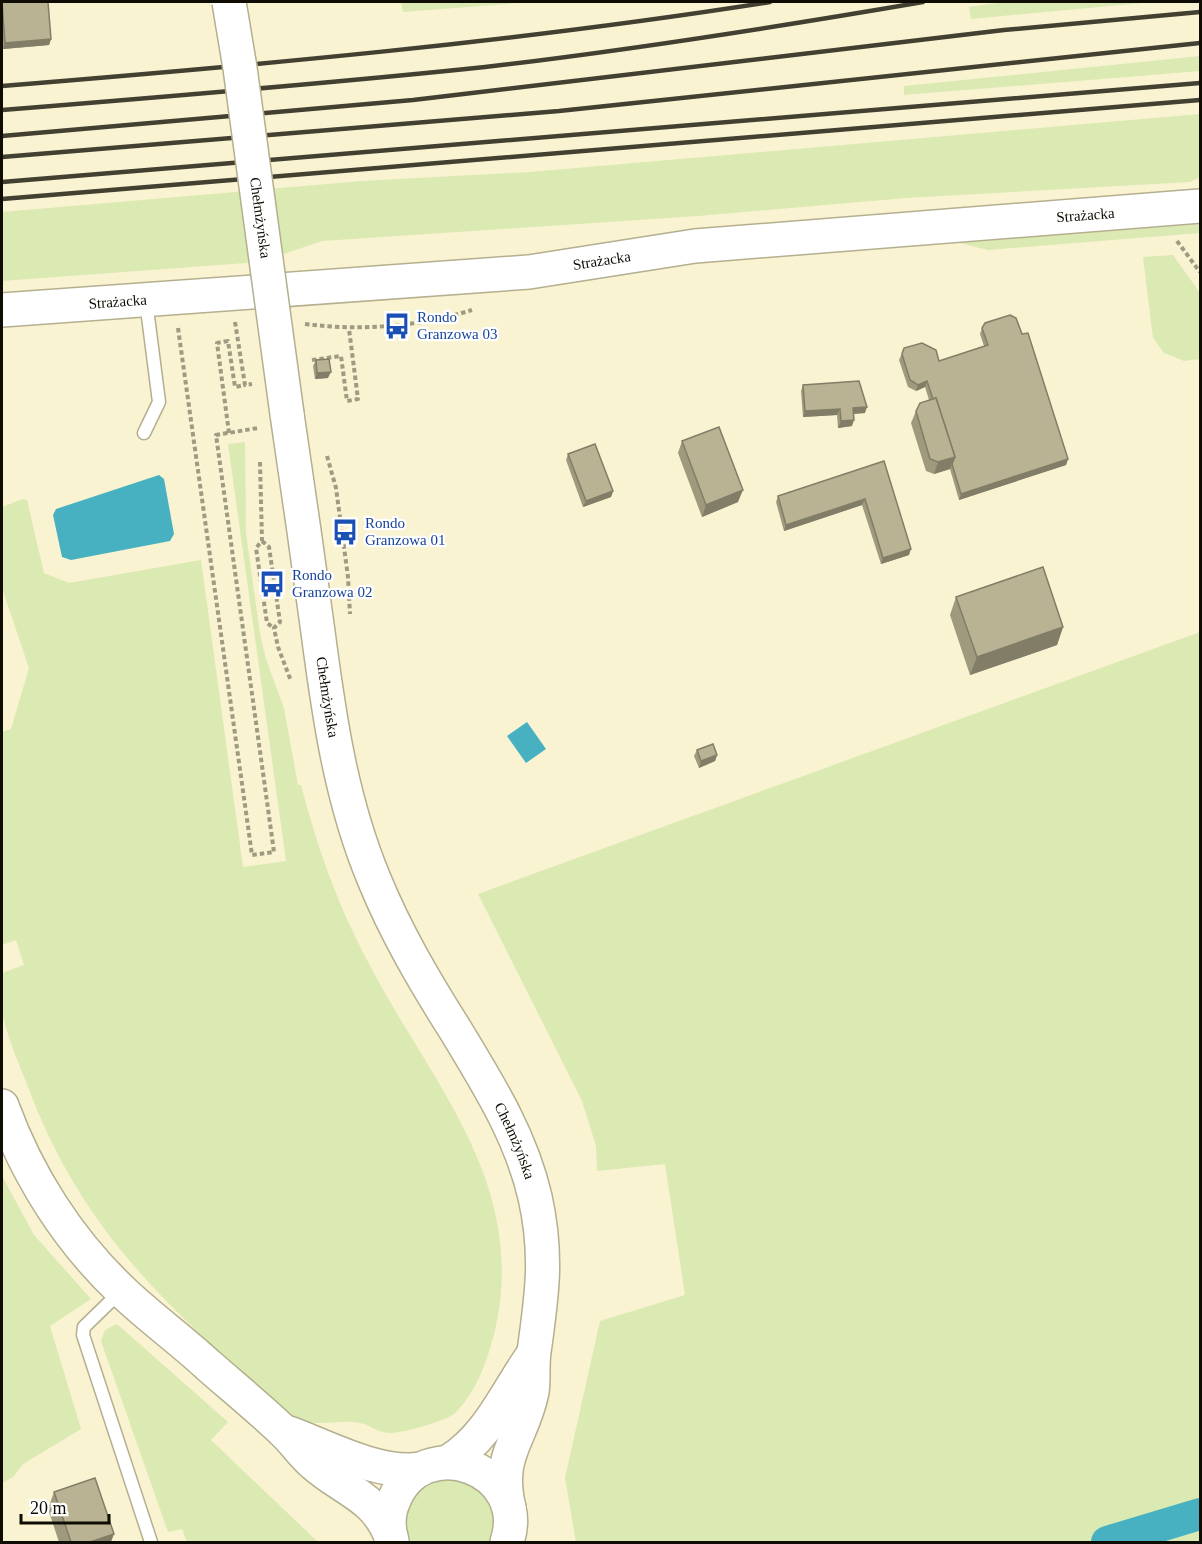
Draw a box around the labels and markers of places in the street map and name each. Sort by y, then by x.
place label: Rondo Granzowa 03 [417,309,497,342]
bus stop icon: Rondo Granzowa 03 [382,311,412,341]
place label: Rondo Granzowa 01 [365,515,445,548]
bus stop icon: Rondo Granzowa 01 [330,517,360,547]
place label: Rondo Granzowa 02 [292,567,372,600]
bus stop icon: Rondo Granzowa 02 [257,569,287,599]

